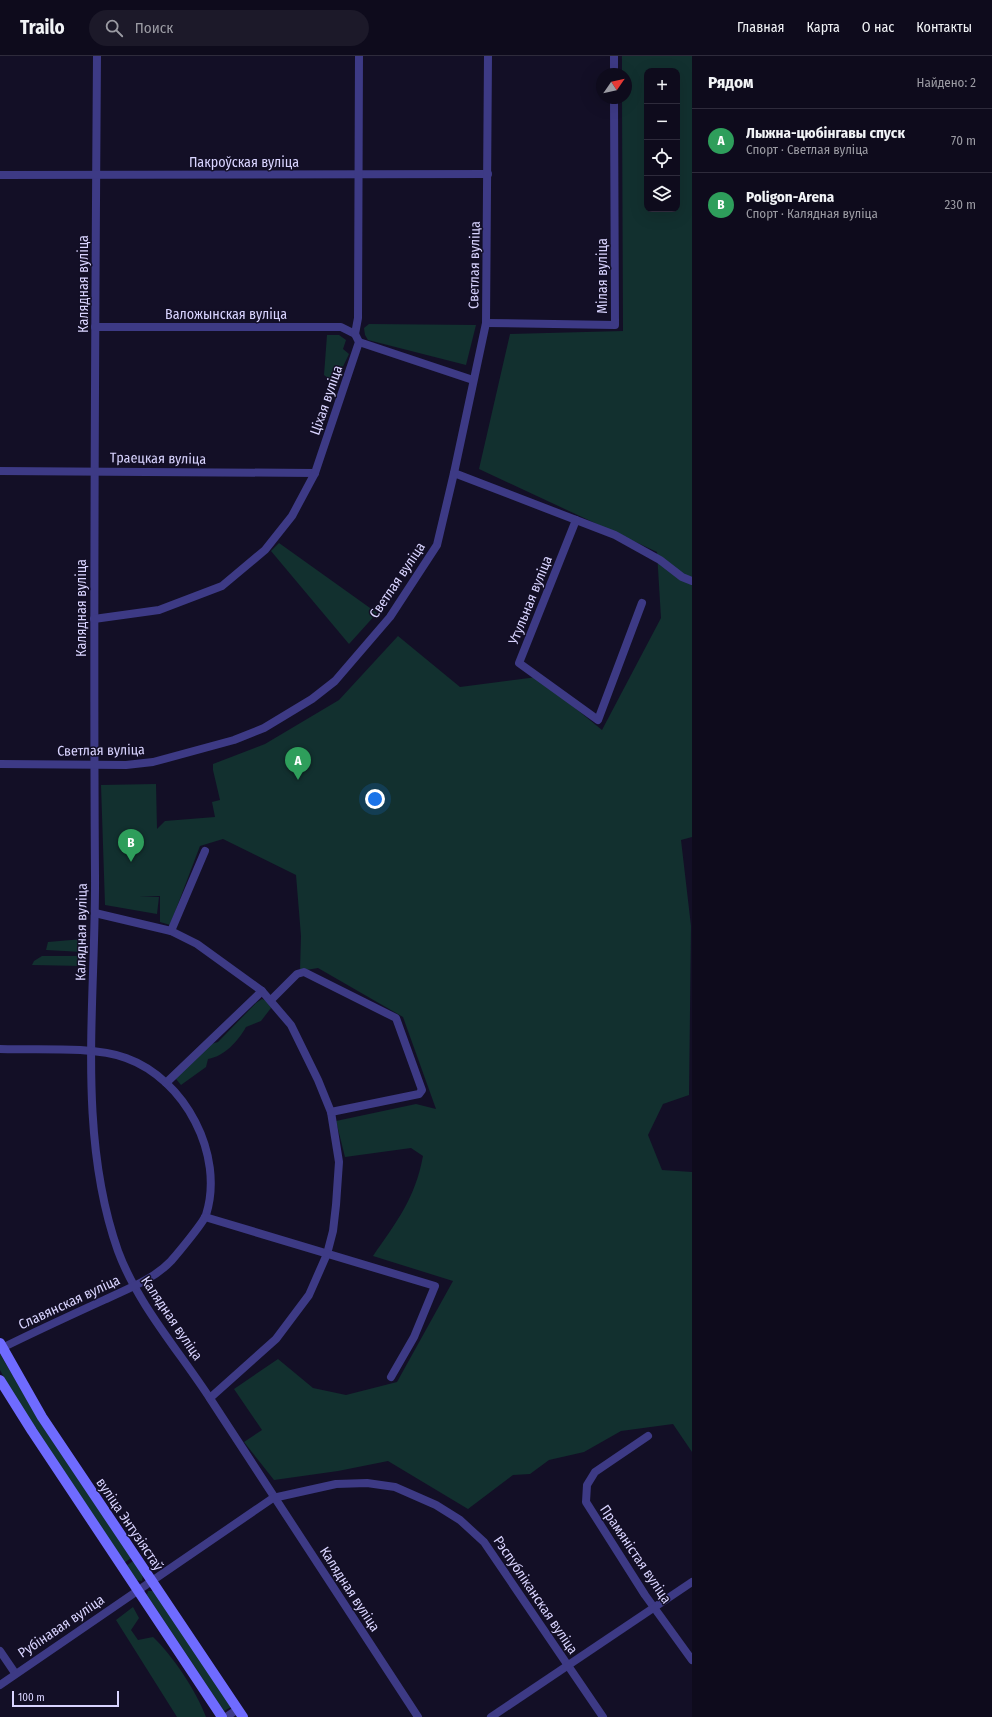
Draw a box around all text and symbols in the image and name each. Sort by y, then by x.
search box [89,10,369,46]
text: Trailo [20,16,65,39]
icon: search [103,17,125,39]
text: Поиск [135,19,173,37]
text: Главная [737,19,784,36]
text: Карта [806,19,840,36]
text: О нас [862,19,894,36]
text: Контакты [916,19,972,36]
north arrow [596,68,632,104]
map controls [644,68,680,212]
button: + [644,68,680,104]
text: Рядом [708,72,753,93]
text: Найдено: 2 [917,75,976,90]
button: − [644,104,680,140]
text: Лыжна-цюбінгавы спуск [746,124,905,142]
text: A [717,133,725,148]
text: 70 m [951,133,976,148]
button: locate [644,140,680,176]
text: Спорт · Светлая вуліца [746,142,868,157]
street label: Пакроўская вуліца [189,154,299,171]
button: layers [644,176,680,212]
text: Poligon-Arena [746,188,834,206]
text: B [717,197,725,212]
text: 230 m [945,197,976,212]
text: Спорт · Калядная вуліца [746,206,878,221]
street label: Светлая вуліца [465,221,484,309]
street label: Калядная вуліца [75,235,92,333]
street label: Мілая вуліца [594,238,611,314]
street label: Валожынская вуліца [165,306,287,323]
street label: Ціхая вуліца [307,363,346,437]
street label: Траецкая вуліца [110,449,206,468]
street label: Светлая вуліца [366,539,429,621]
street label: Утульная вуліца [505,553,556,648]
street label: Калядная вуліца [73,559,90,657]
street label: Светлая вуліца [57,741,145,760]
pin: A [285,747,311,780]
your location [365,789,385,809]
pin: B [118,829,144,862]
street label: Калядная вуліца [72,883,91,981]
street label: Славянская вуліца [16,1271,123,1333]
street label: Калядная вуліца [137,1273,206,1364]
street label: вуліца Энтузіястаў [92,1475,167,1574]
street label: Прамяністая вуліца [596,1502,675,1607]
street label: Рэспубліканская вуліца [490,1533,581,1658]
street label: Калядная вуліца [316,1544,383,1635]
street label: Рубінавая вуліца [15,1591,108,1662]
scale bar [12,1689,119,1708]
text: 100 m [18,1691,45,1704]

